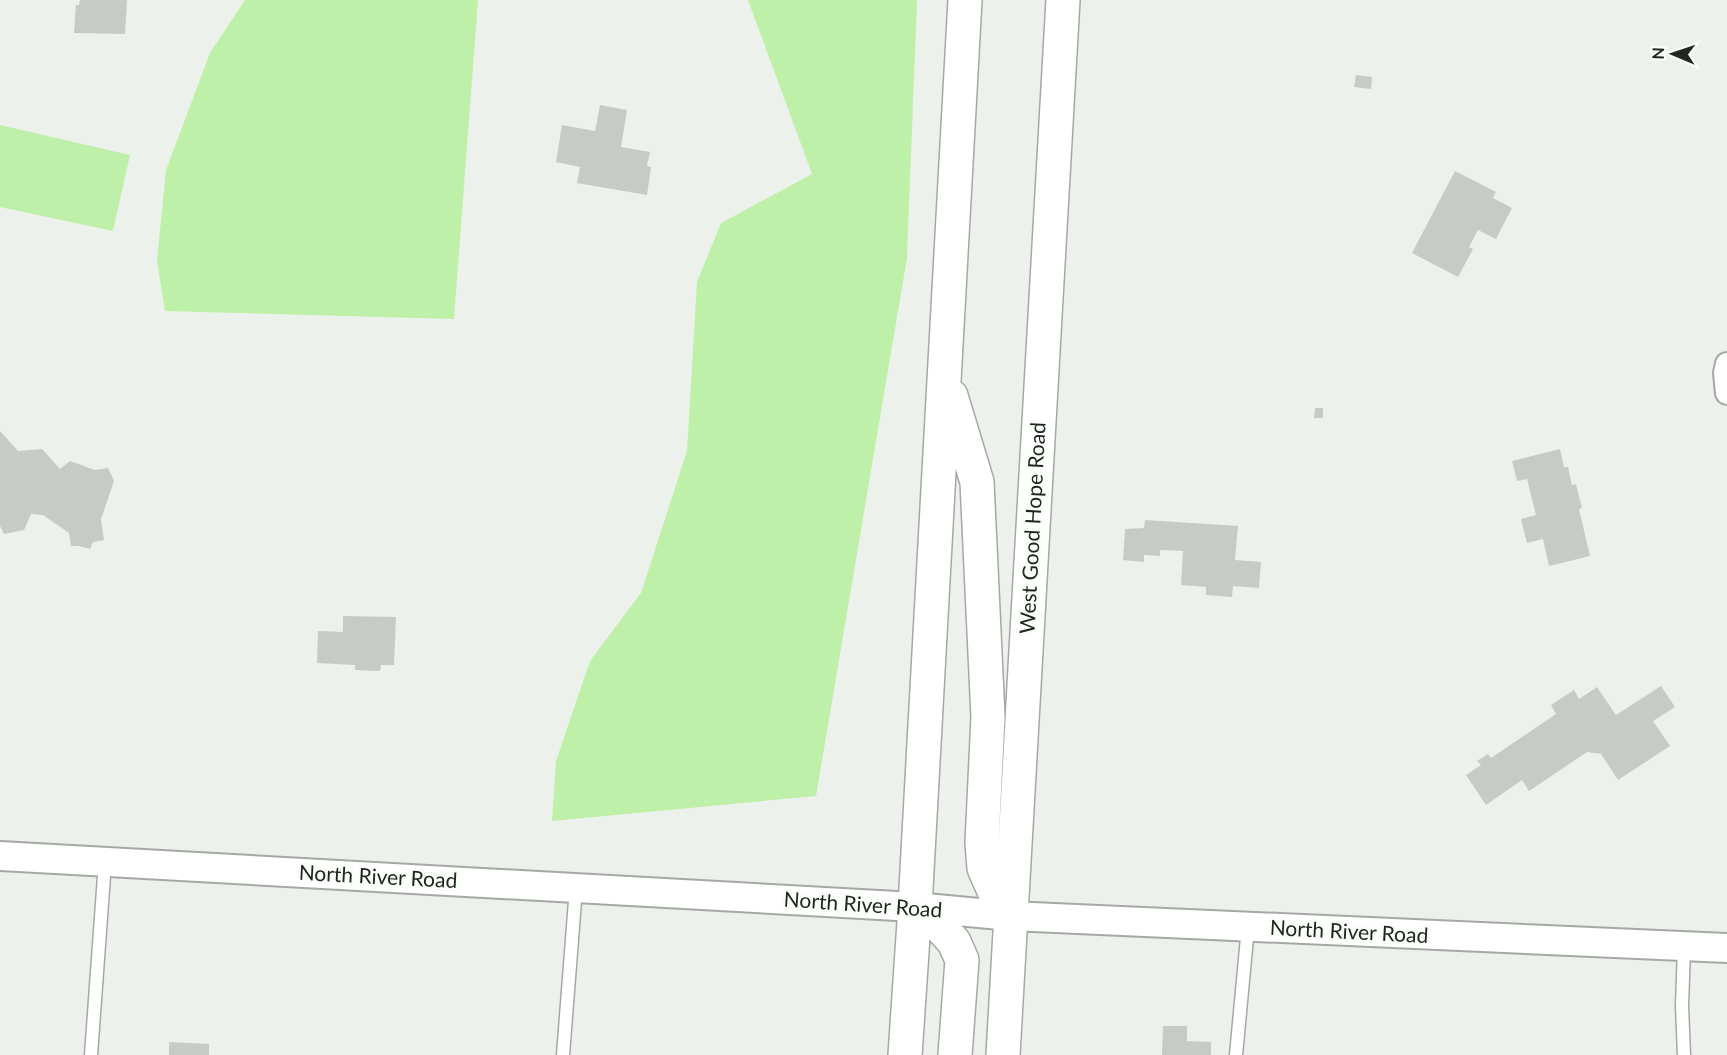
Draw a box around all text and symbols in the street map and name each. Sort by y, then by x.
north arrow [1643,24,1703,84]
text: N [1648,47,1667,60]
street label: West Good Hope Road [1013,421,1050,635]
street label: North River Road [298,859,458,892]
street label: North River Road [783,885,943,922]
street label: North River Road [1269,914,1429,947]

